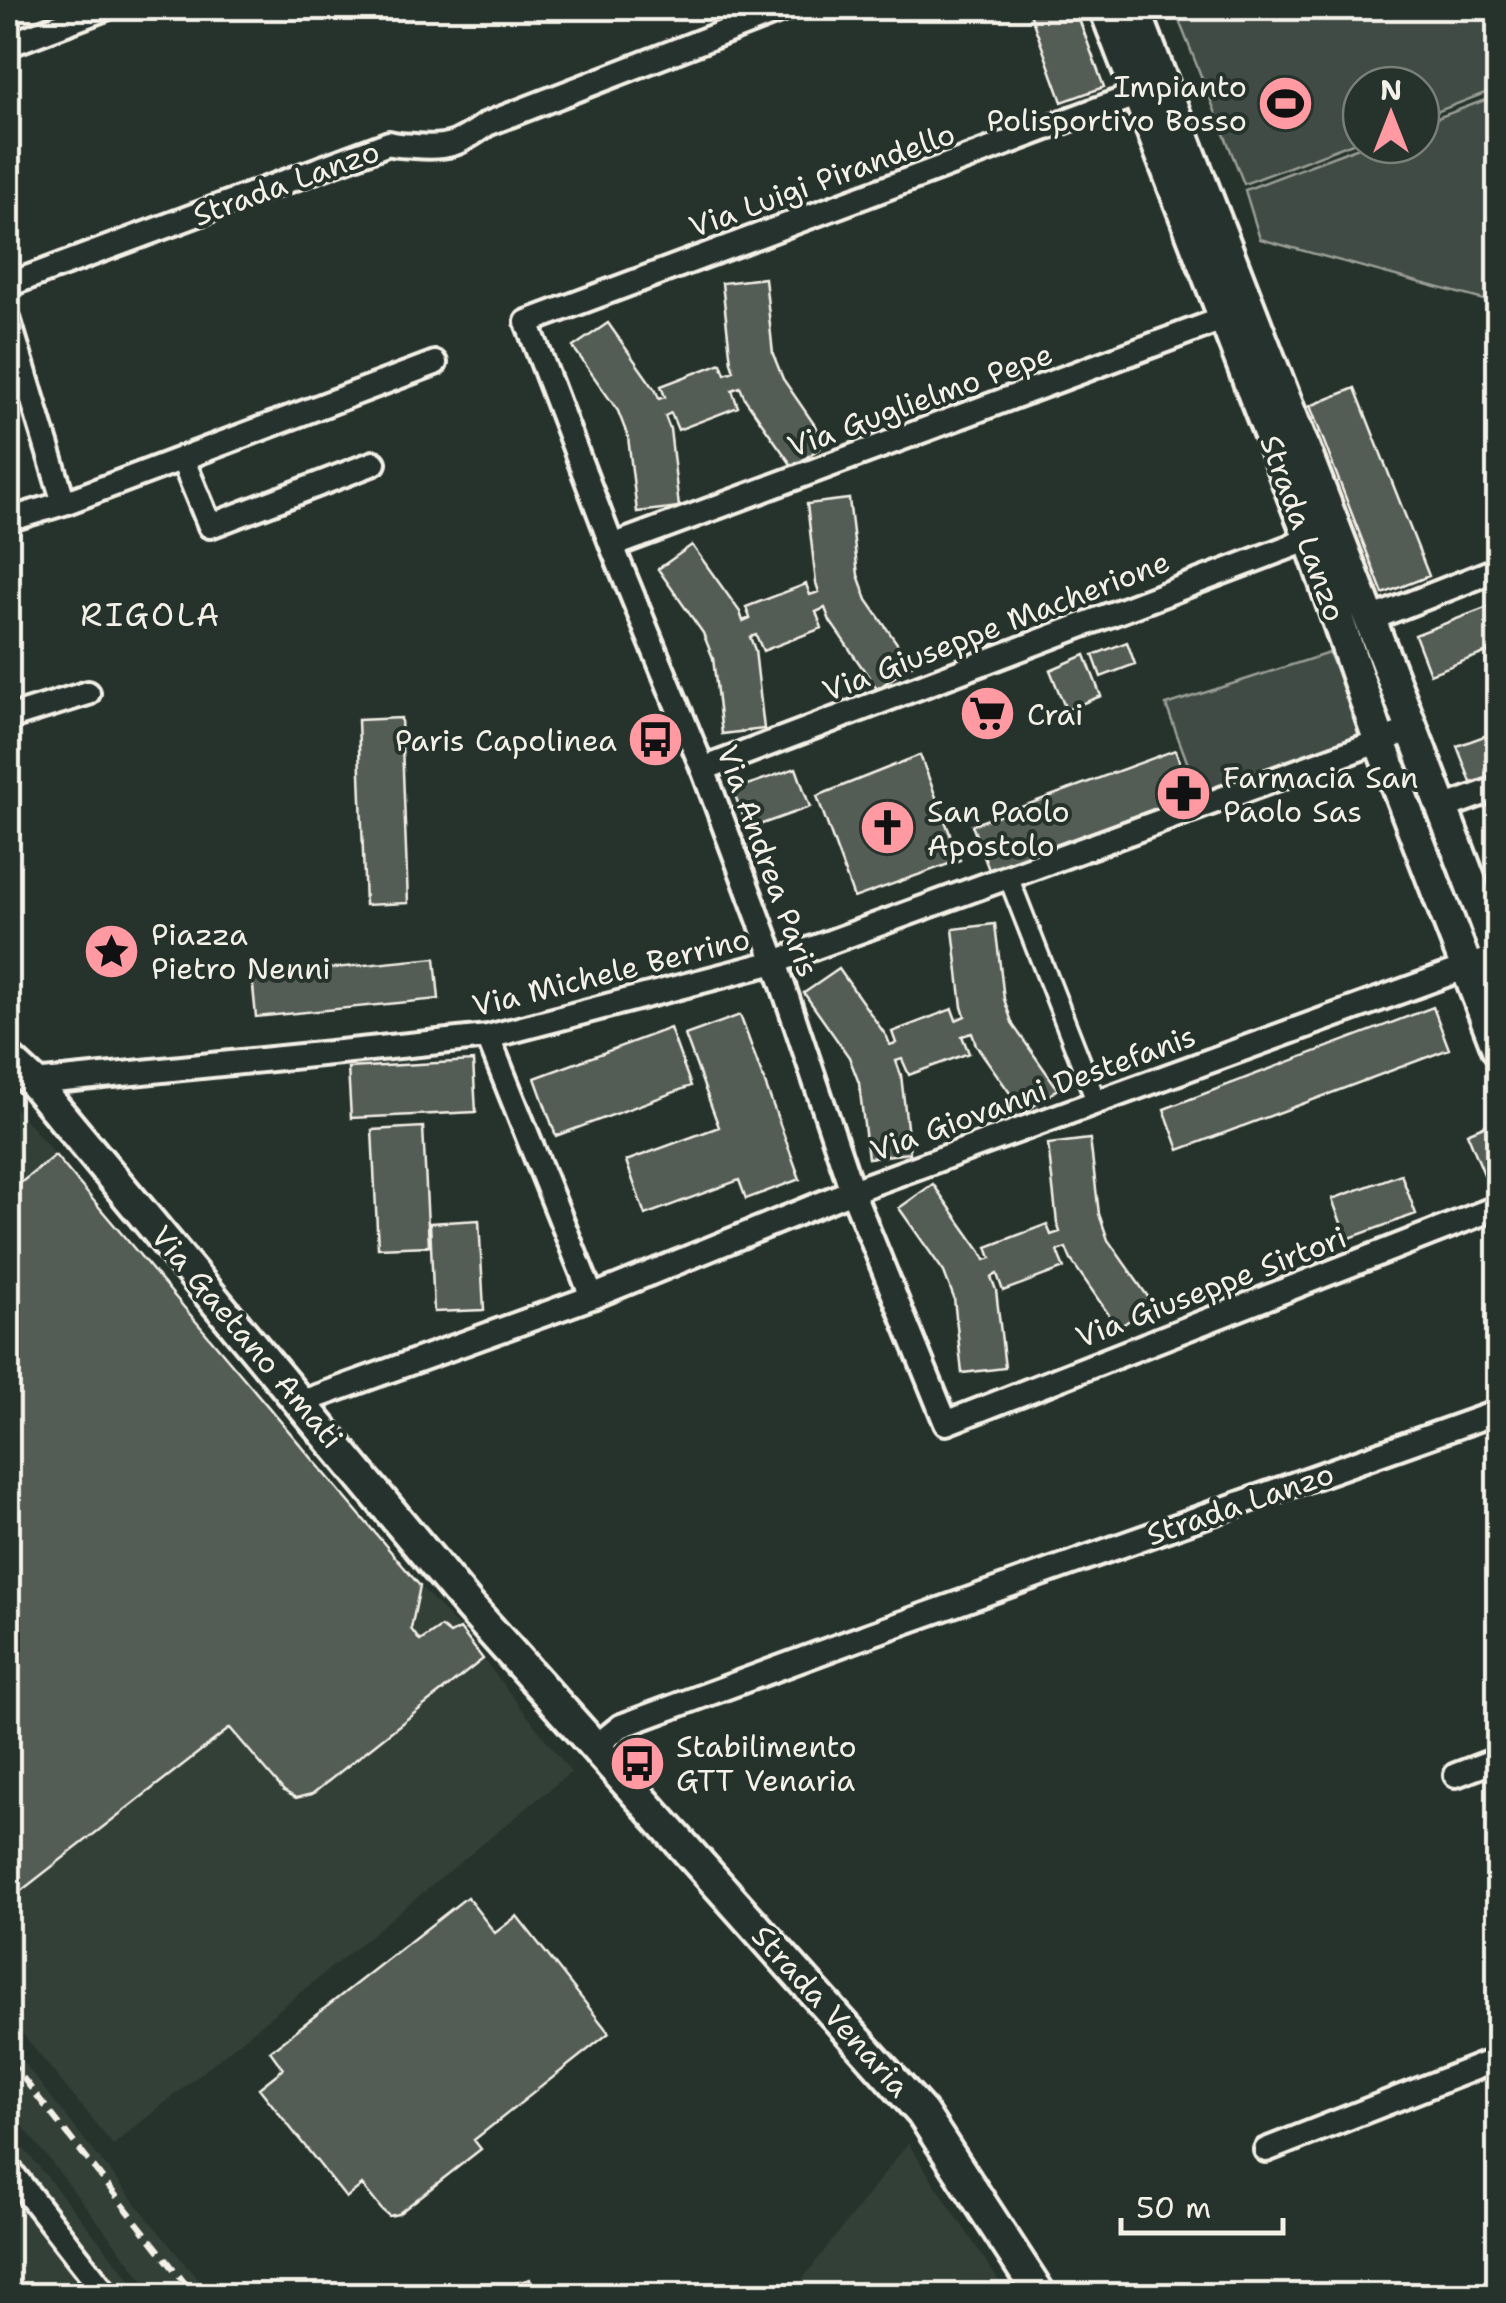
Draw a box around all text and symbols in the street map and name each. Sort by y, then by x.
north arrow [1341,65,1441,165]
place label: Impianto Polisportivo Bosso [987,66,1247,141]
text: N [1380,71,1402,109]
sports icon: Impianto Polisportivo Bosso [1256,73,1316,133]
street label: Via Luigi Pirandello [683,113,961,247]
street label: Strada Lanzo [187,130,385,236]
street label: Via Guglielmo Pepe [782,333,1058,467]
street label: Strada Lanzo [1250,429,1356,627]
street label: Via Giuseppe Macherione [817,541,1175,711]
district label: RIGOLA [80,593,222,636]
supermarket icon: Crai [958,684,1018,744]
place label: Crai [1027,694,1084,735]
bus stop icon: Paris Capolinea [626,710,686,770]
place label: Paris Capolinea [395,720,617,761]
street label: Via Andrea Paris [707,739,829,983]
place label: Farmacia San Paolo Sas [1223,757,1418,832]
pharmacy icon: Farmacia San Paolo Sas [1154,764,1214,824]
place label: San Paolo Apostolo [927,791,1070,866]
church icon: San Paolo Apostolo [858,798,918,858]
place label: Piazza Pietro Nenni [151,914,331,989]
street label: Via Michele Berrino [468,918,754,1026]
place icon: Piazza Pietro Nenni [82,921,142,981]
street label: Via Giovanni Destefanis [865,1015,1201,1171]
street label: Via Giuseppe Sirtori [1070,1216,1352,1358]
street label: Via Gaetano Amati [142,1217,352,1457]
street label: Strada Lanzo [1141,1453,1339,1555]
place label: Stabilimento GTT Venaria [676,1726,857,1801]
bus stop icon: Stabilimento GTT Venaria [607,1733,667,1793]
street label: Strada Venaria [743,1916,920,2106]
scale bar [1121,2173,1284,2235]
text: 50 m [1136,2187,1211,2228]

